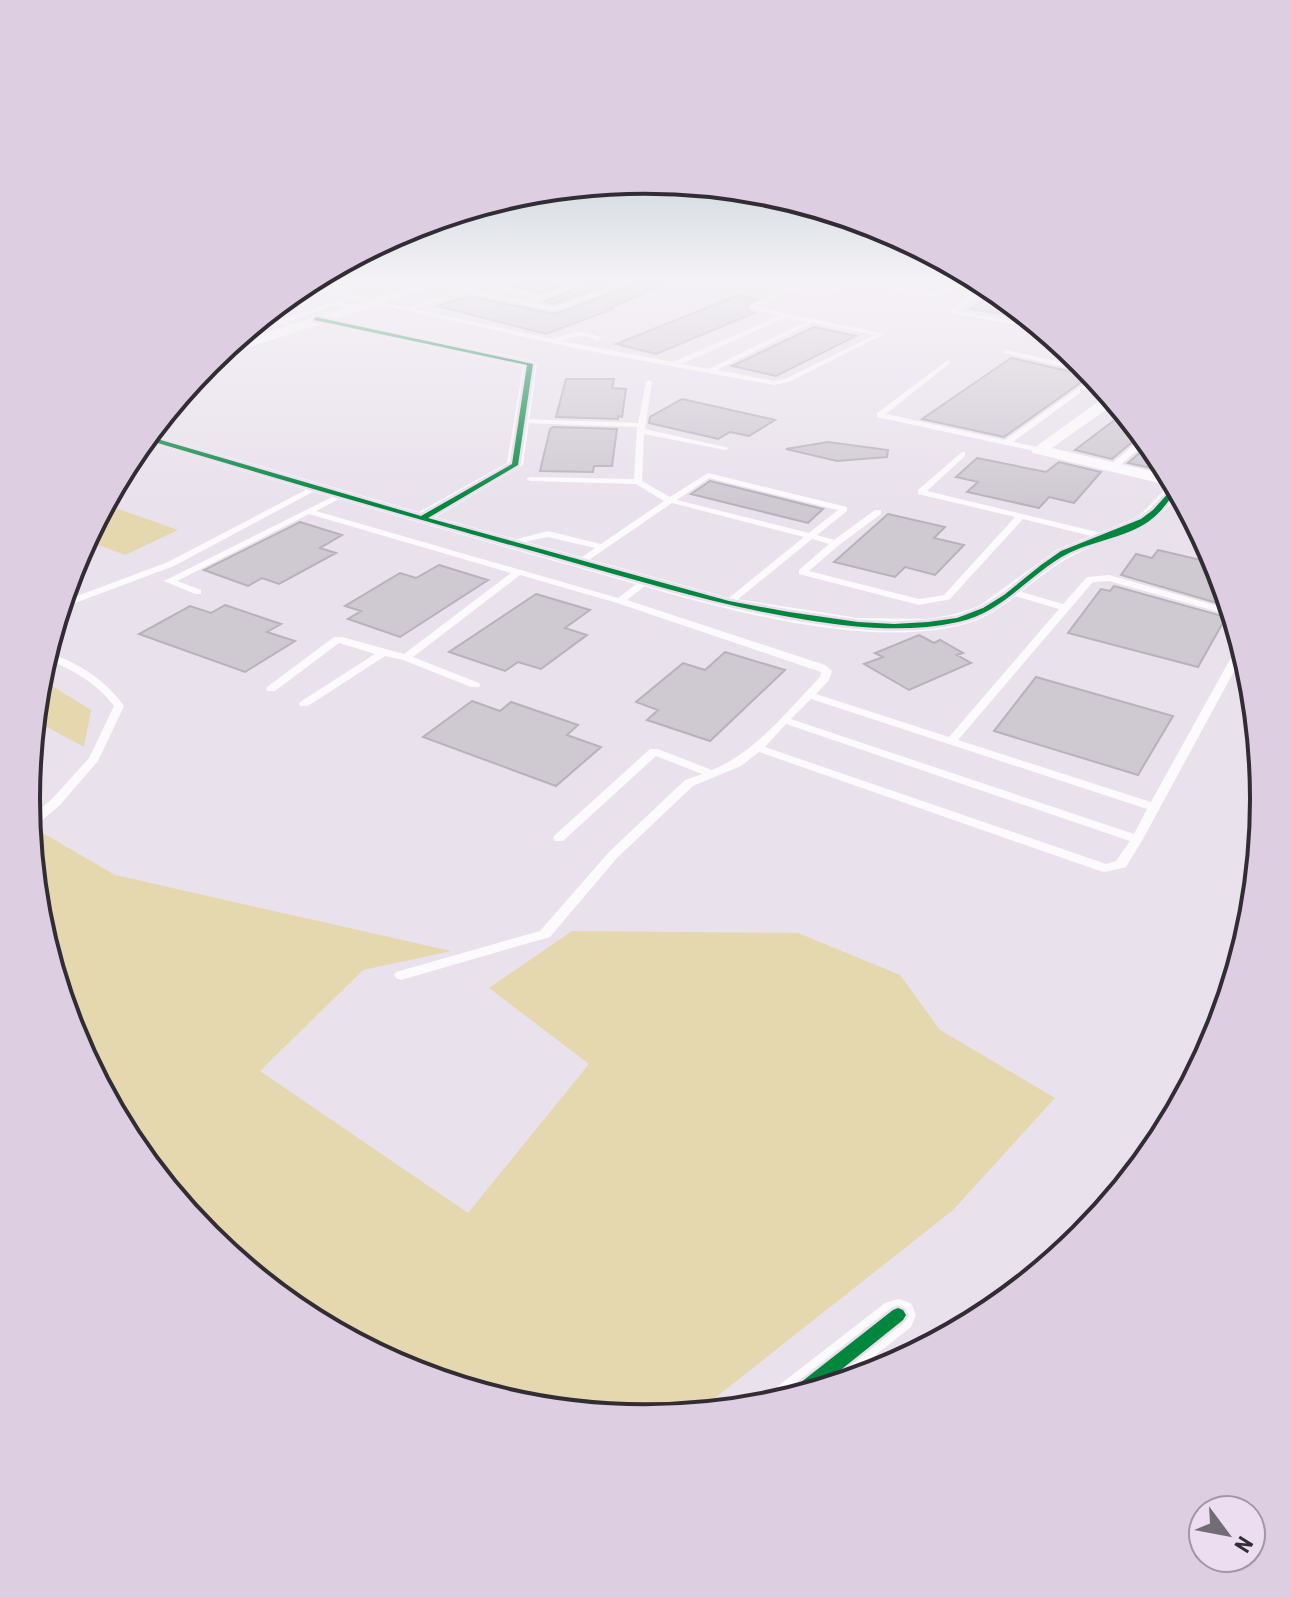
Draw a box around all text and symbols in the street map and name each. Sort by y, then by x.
north arrow [1187,1494,1267,1574]
text: N [1229,1532,1258,1557]

